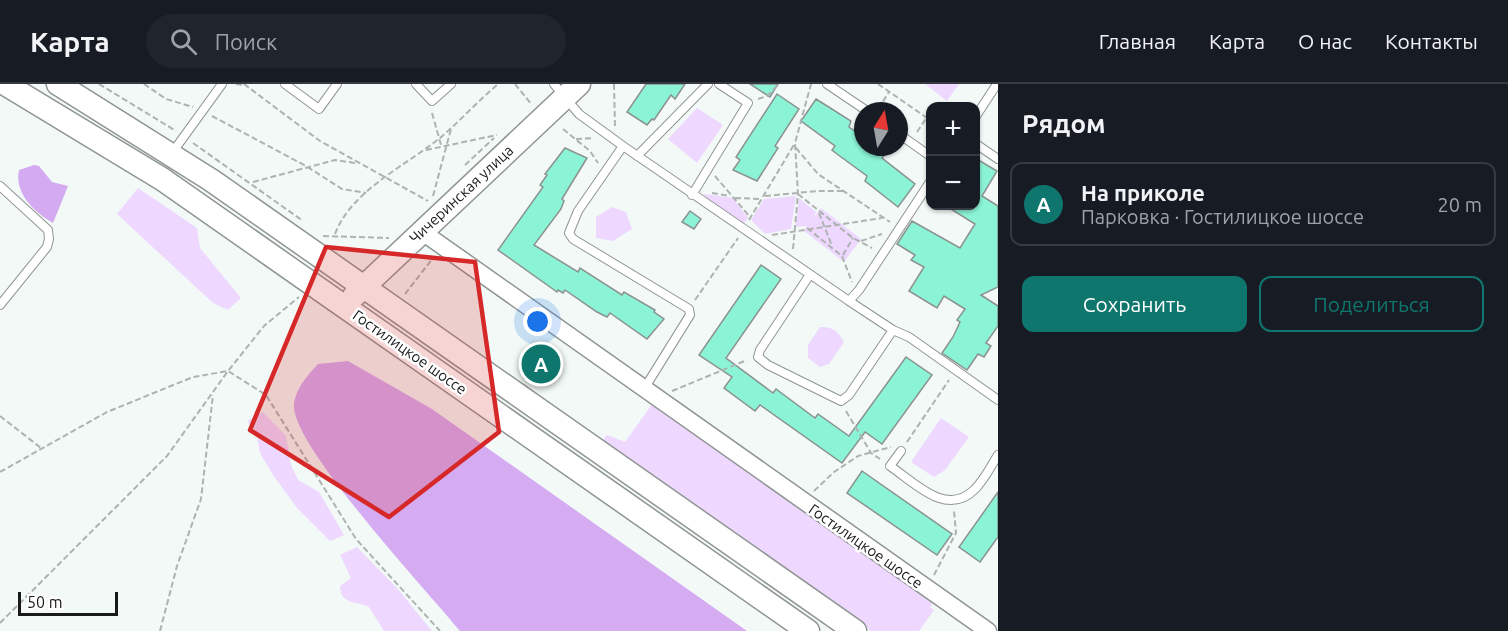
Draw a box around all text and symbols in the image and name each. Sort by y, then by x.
search box [146,14,566,68]
icon: search [167,25,200,58]
text: Карта [30,26,110,57]
text: Поиск [215,29,277,54]
text: Главная [1099,29,1176,53]
text: Карта [1209,29,1265,53]
text: О нас [1298,29,1352,53]
text: Контакты [1385,29,1478,53]
north arrow [854,102,908,156]
map controls [926,102,980,210]
button: + [926,102,980,156]
text: Рядом [1022,109,1106,138]
street label: Чичеринская улица [406,142,516,246]
button: − [926,156,980,210]
text: На приколе [1081,180,1205,205]
text: A [1036,193,1051,216]
text: 20 m [1438,193,1482,216]
text: Парковка · Гостилицкое шоссе [1081,205,1364,228]
button: Сохранить [1022,276,1247,332]
button: Поделиться [1259,276,1484,332]
street label: Гостилицкое шоссе [350,306,470,398]
your location [523,307,552,336]
pin: A [522,342,560,386]
street label: Гостилицкое шоссе [806,500,926,592]
scale bar [18,589,118,616]
text: 50 m [27,593,63,611]

